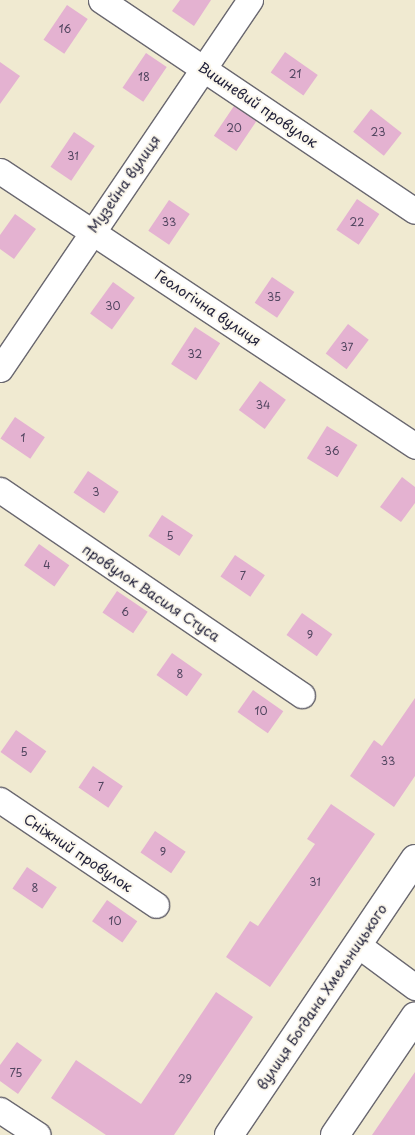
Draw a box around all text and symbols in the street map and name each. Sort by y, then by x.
house number: 16 [59,22,71,36]
street label: Вишневий провулок [195,59,321,151]
house number: 21 [289,67,301,81]
house number: 18 [138,70,150,84]
house number: 20 [226,121,242,135]
house number: 23 [371,125,385,139]
street label: Музейна вулиця [84,132,164,236]
house number: 31 [67,149,79,163]
house number: 33 [162,215,176,229]
house number: 22 [350,215,364,229]
street label: Геологічна вулиця [151,266,265,350]
house number: 35 [267,290,281,304]
house number: 30 [105,299,121,313]
house number: 37 [341,340,353,354]
house number: 32 [188,347,202,361]
house number: 34 [256,398,270,412]
house number: 1 [21,431,25,445]
house number: 36 [325,444,339,458]
house number: 3 [92,485,100,499]
house number: 5 [166,529,174,543]
street label: провулок Василя Стуса [79,540,223,646]
house number: 4 [43,558,51,572]
house number: 7 [240,569,246,583]
house number: 6 [121,605,129,619]
house number: 9 [307,628,313,642]
house number: 8 [177,667,183,681]
house number: 10 [255,704,267,718]
house number: 5 [20,745,28,759]
house number: 33 [381,754,395,768]
house number: 7 [98,780,104,794]
street label: Сніжний провулок [21,810,135,896]
house number: 9 [160,845,166,859]
house number: 31 [309,875,321,889]
house number: 8 [32,881,38,895]
street label: вулиця Богдана Хмельницького [253,901,391,1093]
house number: 10 [109,914,121,928]
house number: 75 [10,1066,22,1080]
house number: 29 [178,1072,192,1086]

